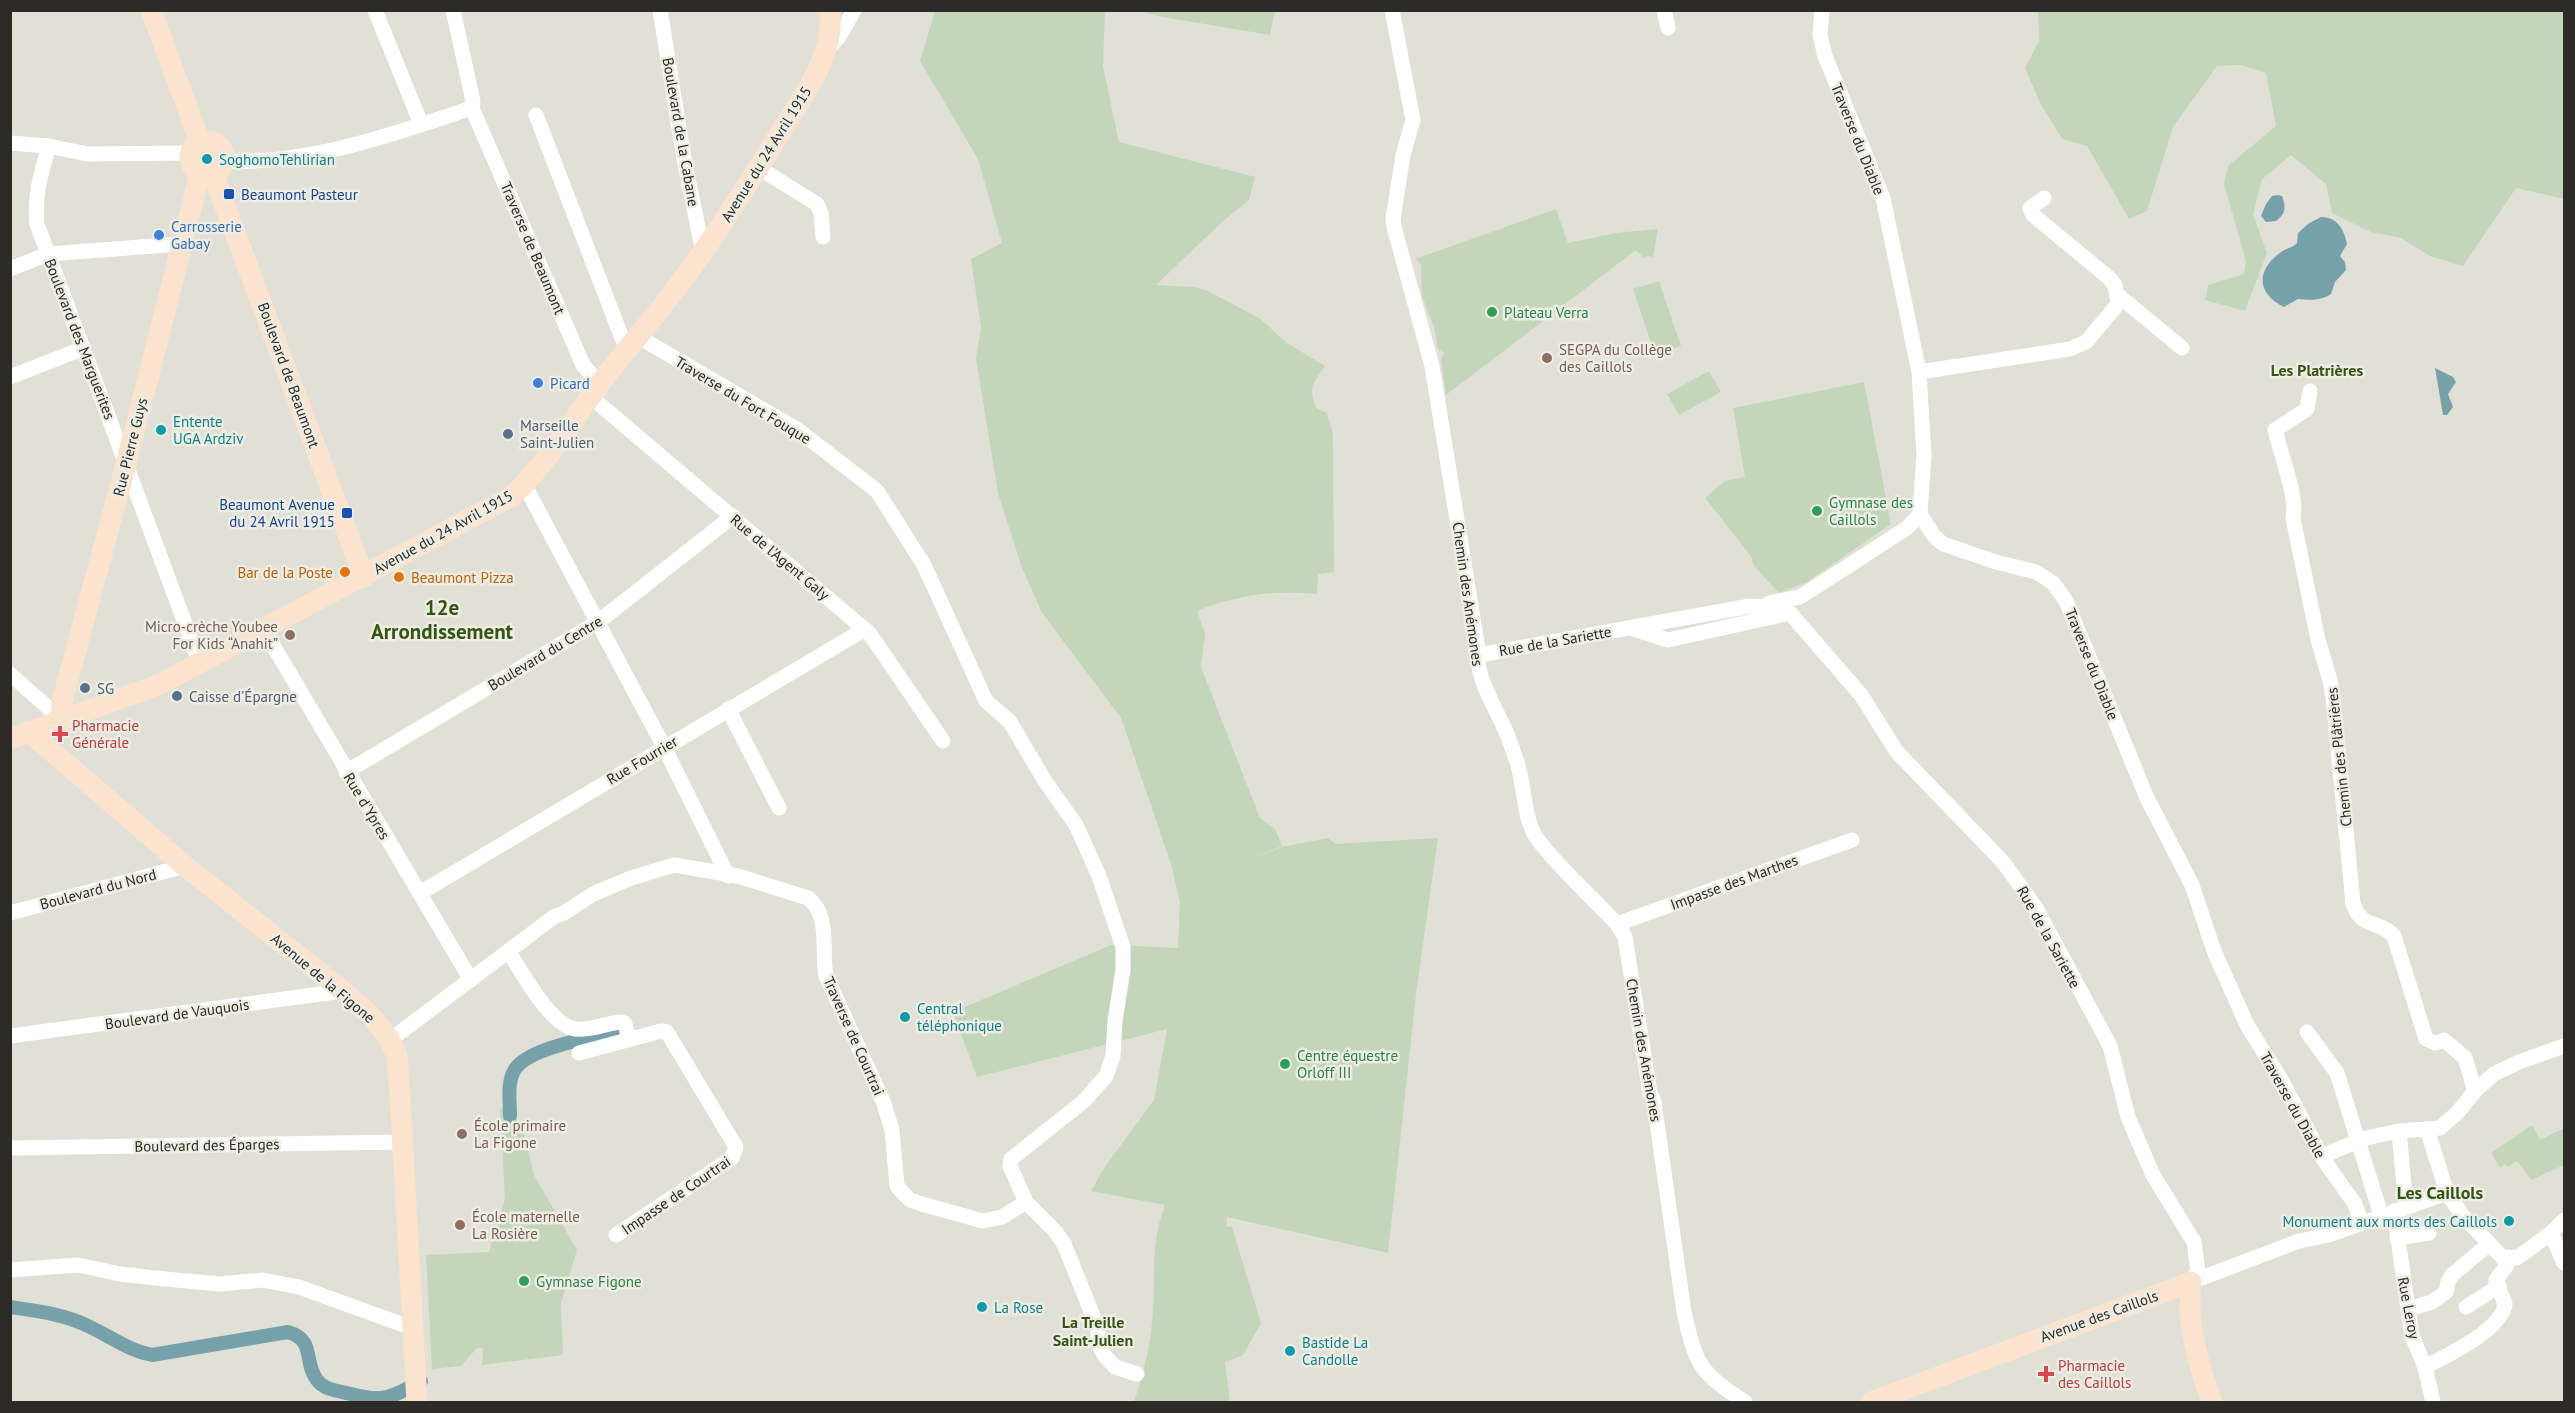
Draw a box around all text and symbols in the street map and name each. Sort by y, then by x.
street label: Boulevard de la Cabane [659,56,703,208]
street label: Traverse du Diable [1827,80,1889,198]
street label: Avenue du 24 Avril 1915 [716,83,816,225]
place label: SoghomoTehlirian [219,150,335,169]
marker: SoghomoTehlirian [200,152,214,166]
street label: Traverse de Beaumont [496,179,570,317]
place label: Beaumont Pasteur [241,185,358,204]
marker: Beaumont Pasteur [222,187,236,201]
place label: Carrosserie Gabay [171,217,242,253]
marker: Carrosserie Gabay [152,228,166,242]
street label: Boulevard des Marguerites [41,256,119,422]
street label: Boulevard de Beaumont [254,300,324,450]
place label: Plateau Verra [1504,303,1589,322]
marker: Plateau Verra [1485,305,1499,319]
place label: SEGPA du Collège des Caillols [1559,340,1672,376]
marker: SEGPA du Collège des Caillols [1540,351,1554,365]
street label: Traverse du Fort Fouque [672,352,814,448]
district label: Les Platrières [2271,360,2364,380]
place label: Picard [550,374,590,393]
marker: Picard [531,376,545,390]
street label: Rue Pierre Guys [109,396,151,498]
place label: Entente UGA Ardziv [173,412,244,448]
place label: Marseille Saint-Julien [520,416,594,452]
marker: Entente UGA Ardziv [154,423,168,437]
marker: Marseille Saint-Julien [501,427,515,441]
street label: Avenue du 24 Avril 1915 [370,486,516,578]
place label: Gymnase des Caillols [1829,493,1913,529]
place label: Beaumont Avenue du 24 Avril 1915 [219,495,335,531]
marker: Gymnase des Caillols [1810,504,1824,518]
marker: Beaumont Avenue du 24 Avril 1915 [340,506,354,520]
street label: Rue de l'Agent Galy [727,510,833,604]
street label: Chemin des Anémones [1448,521,1488,667]
place label: Bar de la Poste [237,563,333,582]
marker: Bar de la Poste [338,565,352,579]
place label: Beaumont Pizza [411,568,514,587]
marker: Beaumont Pizza [392,570,406,584]
district label: 12e Arrondissement [371,594,514,645]
street label: Traverse du Diable [2061,605,2123,723]
street label: Boulevard du Centre [484,611,606,695]
place label: Micro-crèche Youbee For Kids “Anahit” [145,617,278,653]
street label: Rue de la Sariette [1497,622,1613,660]
marker: Micro-crèche Youbee For Kids “Anahit” [283,628,297,642]
place label: SG [97,679,114,698]
marker: SG [78,681,92,695]
street label: Chemin des Plâtrières [2322,686,2356,828]
place label: Caisse d'Épargne [189,687,297,706]
marker: Caisse d'Épargne [170,689,184,703]
place label: Pharmacie Générale [72,716,139,752]
marker: Pharmacie Générale [53,727,67,741]
street label: Rue Fourrier [603,731,681,789]
street label: Rue d'Ypres [340,769,394,843]
street label: Impasse des Marthes [1668,850,1800,914]
street label: Boulevard du Nord [38,864,158,914]
street label: Rue de la Sariette [2013,883,2085,991]
street label: Avenue de la Figone [267,929,379,1027]
street label: Traverse de Courtrai [819,974,889,1098]
street label: Chemin des Anémones [1622,977,1666,1123]
street label: Boulevard de Vauquois [104,994,250,1034]
place label: Central téléphonique [917,999,1002,1035]
marker: Central téléphonique [898,1010,912,1024]
place label: Centre équestre Orloff III [1297,1046,1398,1082]
street label: Traverse du Diable [2256,1049,2330,1161]
marker: Centre équestre Orloff III [1278,1057,1292,1071]
place label: École primaire La Figone [474,1116,566,1152]
marker: École primaire La Figone [455,1127,469,1141]
street label: Boulevard des Éparges [134,1134,280,1156]
street label: Impasse de Courtrai [618,1151,734,1239]
district label: Les Caillols [2397,1181,2484,1204]
place label: École maternelle La Rosière [472,1207,580,1243]
place label: Monument aux morts des Caillols [2282,1212,2497,1231]
marker: Monument aux morts des Caillols [2502,1214,2516,1228]
marker: École maternelle La Rosière [453,1218,467,1232]
place label: Gymnase Figone [536,1272,642,1291]
marker: Gymnase Figone [517,1274,531,1288]
street label: Rue Leroy [2394,1275,2424,1341]
street label: Avenue des Caillols [2037,1286,2161,1346]
place label: La Rose [994,1298,1043,1317]
marker: La Rose [975,1300,989,1314]
district label: La Treille Saint-Julien [1053,1312,1133,1350]
place label: Bastide La Candolle [1302,1333,1368,1369]
marker: Bastide La Candolle [1283,1344,1297,1358]
place label: Pharmacie des Caillols [2058,1356,2131,1392]
marker: Pharmacie des Caillols [2039,1367,2053,1381]

